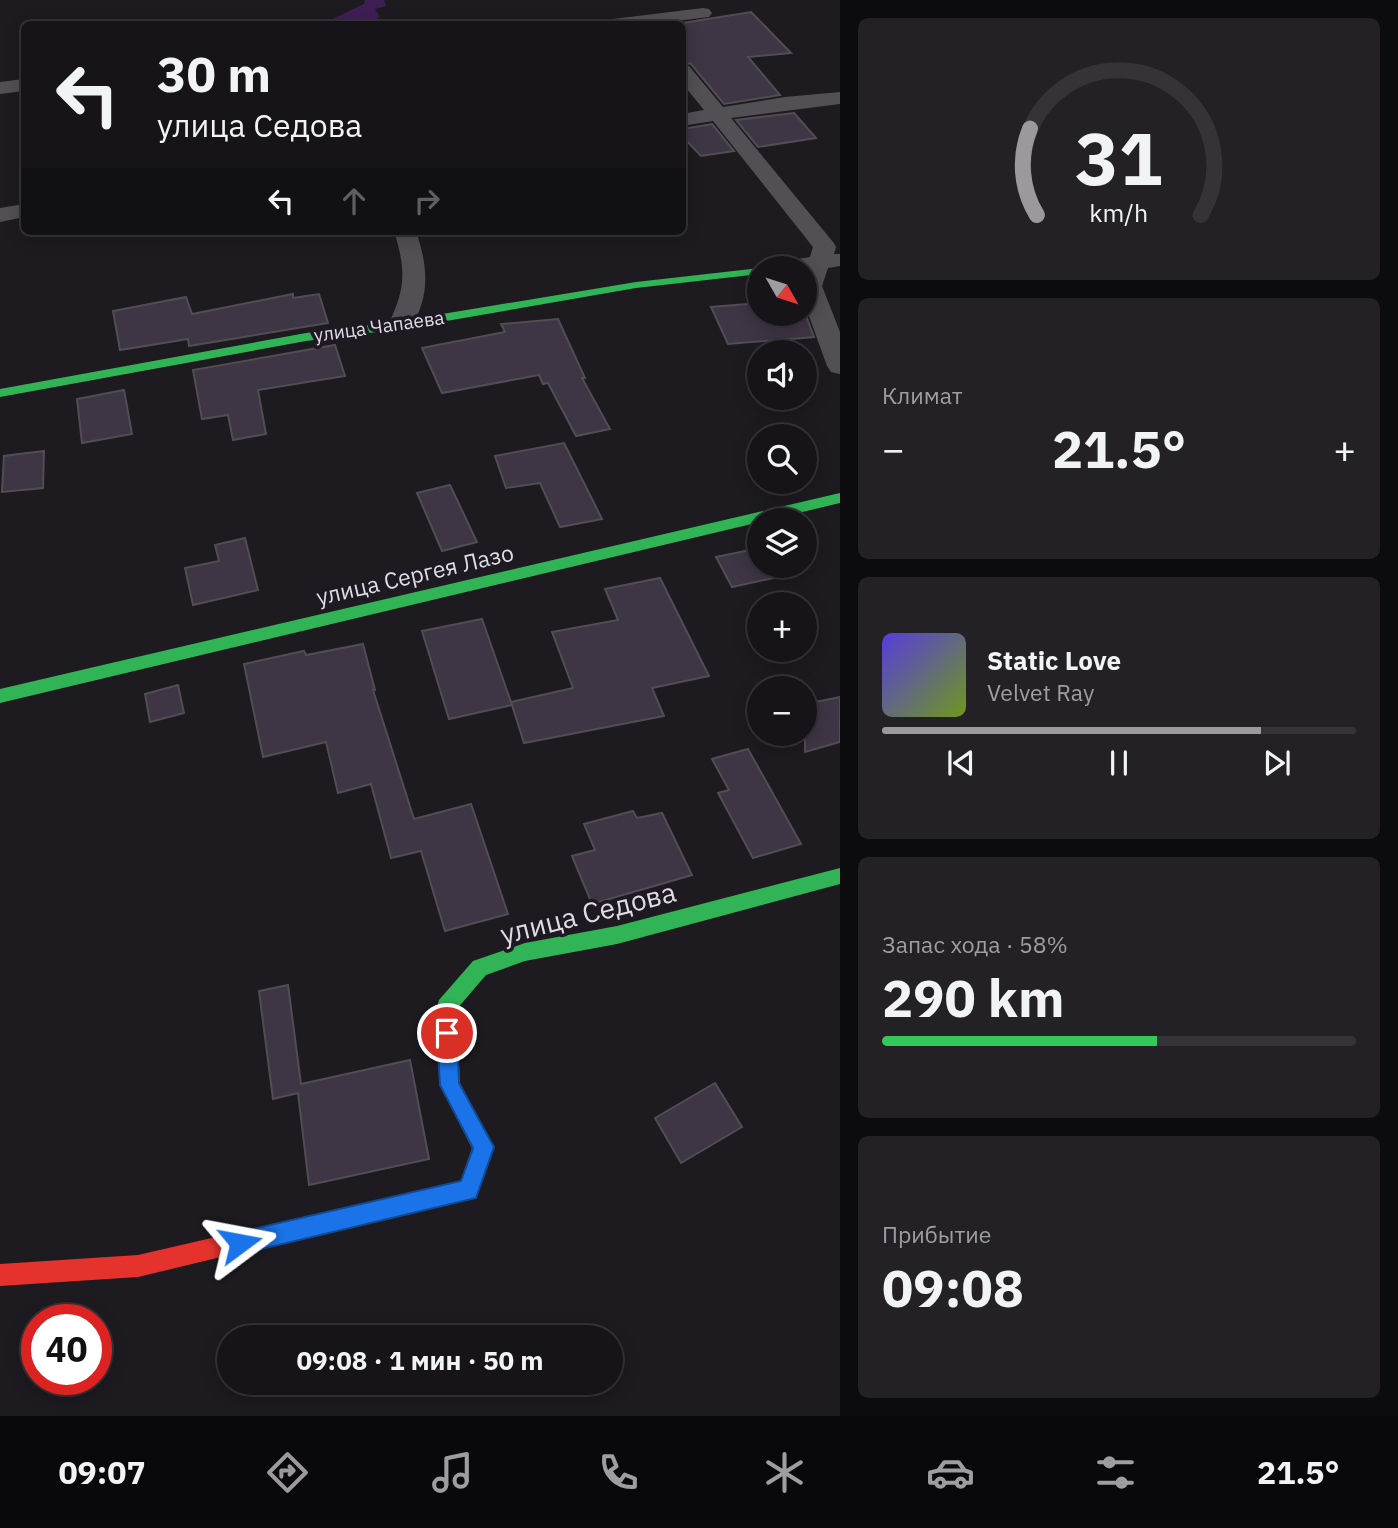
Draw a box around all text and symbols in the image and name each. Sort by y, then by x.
text: 30 m [157,42,271,105]
icon: left [42,49,133,140]
text: улица Седова [157,104,362,146]
text: 31 [1075,110,1163,205]
icon: left [262,182,300,220]
icon: ahead [335,182,373,220]
icon: right [408,182,446,220]
text: km/h [1090,196,1148,229]
north arrow [747,256,817,326]
map controls [747,256,817,746]
street label: улица Чапаева [312,305,446,347]
button: sound [747,340,817,410]
text: Климат [882,380,963,410]
text: 21.5° [1052,415,1186,482]
button: search [747,424,817,494]
text: − [882,424,905,473]
text: + [1333,424,1356,473]
button: layers [747,508,817,578]
street label: улица Сергея Лазо [313,537,516,611]
button: + [747,592,817,662]
text: Static Love [987,643,1121,677]
button: − [747,676,817,746]
text: Velvet Ray [987,677,1094,707]
icon: previous [942,744,980,782]
icon: pause [1100,744,1138,782]
icon: next [1258,744,1296,782]
street label: улица Седова [496,873,680,952]
text: Запас хода · 58% [882,929,1068,959]
text: 290 km [882,964,1064,1031]
pin [417,1003,477,1063]
icon: arrive [428,1014,466,1052]
position arrow [203,1206,277,1280]
text: Прибытие [882,1219,991,1249]
text: 09:08 [882,1254,1024,1321]
speed limit sign: 40 [21,1304,112,1395]
text: 09:08 · 1 мин · 50 m [296,1343,544,1377]
icon: directions [263,1448,312,1497]
icon: music [428,1448,477,1497]
icon: phone [594,1448,643,1497]
icon: climate [760,1448,809,1497]
icon: car [926,1448,975,1497]
icon: filters [1091,1448,1140,1497]
text: 09:07 [58,1451,146,1493]
text: 21.5° [1257,1451,1340,1493]

